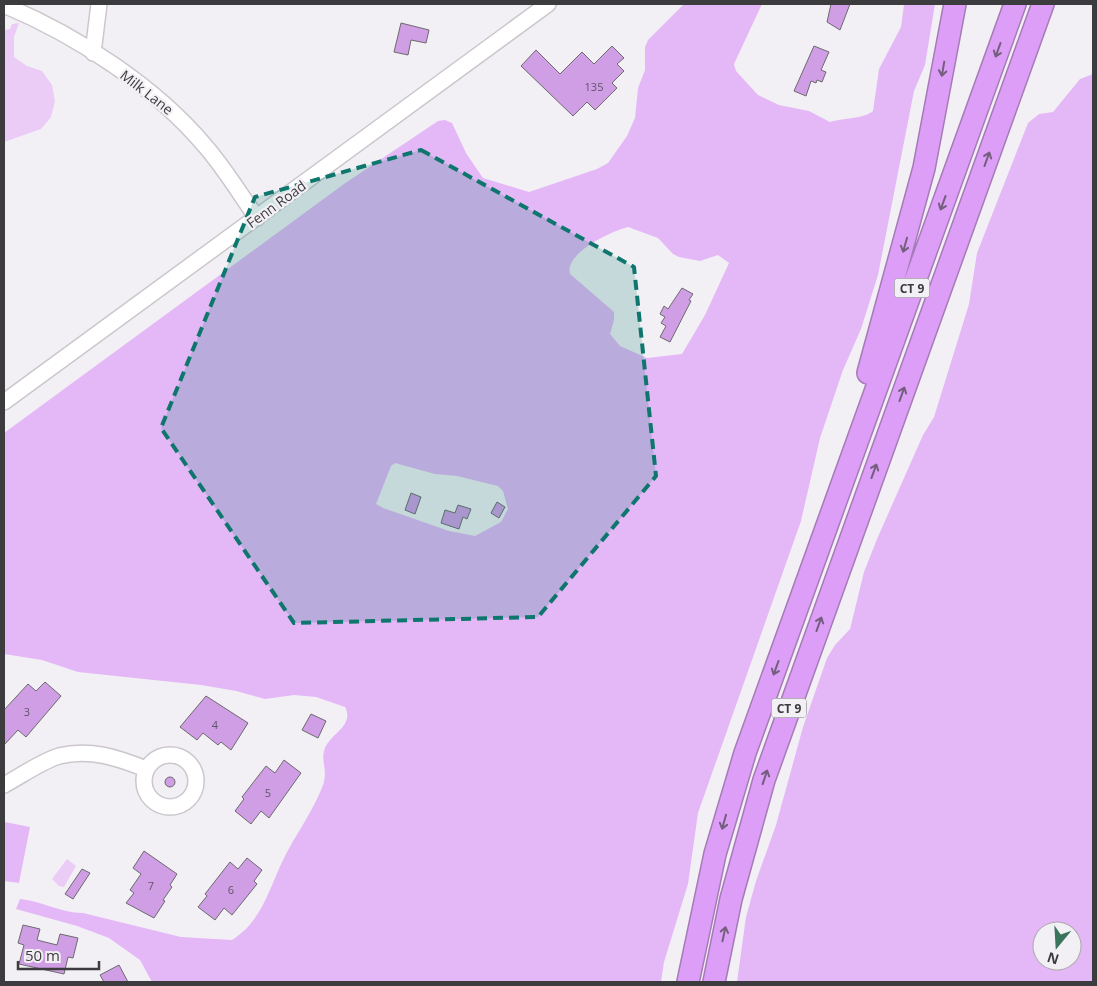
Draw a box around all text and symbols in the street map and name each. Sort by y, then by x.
one-way arrow [993,41,1002,57]
one-way arrow [938,61,948,77]
street label: Milk Lane [117,65,177,119]
house number: 135 [585,79,603,94]
one-way arrow [983,152,992,167]
street label: Fenn Road [242,176,310,232]
one-way arrow [938,194,947,210]
one-way arrow [899,236,909,252]
road number: CT 9 [894,278,930,298]
one-way arrow [898,387,907,402]
one-way arrow [870,464,879,480]
one-way arrow [815,617,824,632]
one-way arrow [771,660,780,675]
road number: CT 9 [772,698,806,718]
house number: 3 [24,704,30,719]
house number: 4 [212,717,219,732]
one-way arrow [761,770,770,786]
house number: 5 [265,785,271,800]
one-way arrow [718,813,728,829]
house number: 7 [148,878,154,893]
house number: 6 [228,882,234,897]
north arrow [1032,921,1082,971]
one-way arrow [719,927,729,943]
scale bar [18,938,99,970]
text: 50 m [25,945,60,965]
text: N [1044,948,1061,970]

